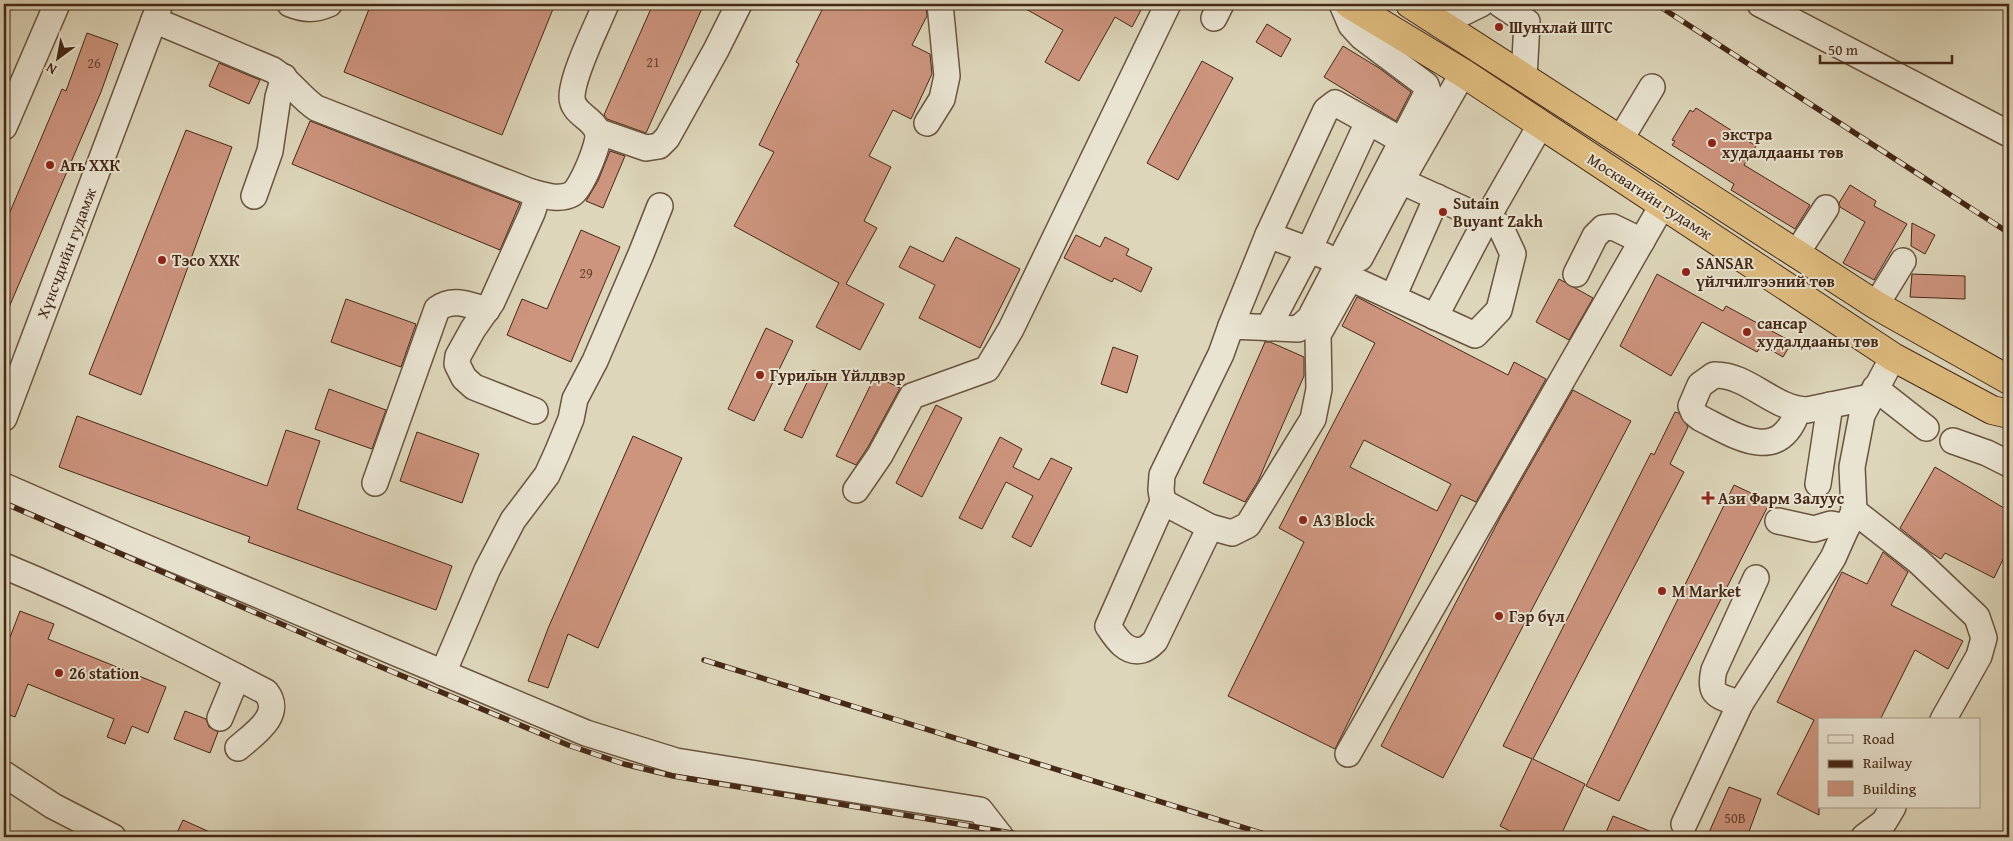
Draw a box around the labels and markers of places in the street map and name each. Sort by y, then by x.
place label: Шунхлай ШТС [1509,15,1613,39]
marker: Шунхлай ШТС [1493,21,1505,33]
place label: экстра худалдааны төв [1722,122,1844,164]
marker: экстра худалдааны төв [1706,137,1718,149]
place label: Агь ХХК [60,153,120,177]
marker: Агь ХХК [44,159,56,171]
place label: Sutain Buyant Zakh [1453,191,1543,233]
marker: Sutain Buyant Zakh [1437,206,1449,218]
place label: Тэсо ХХК [172,248,240,272]
place label: SANSAR үйлчилгээний төв [1696,251,1835,293]
marker: Тэсо ХХК [156,254,168,266]
marker: SANSAR үйлчилгээний төв [1680,266,1692,278]
place label: сансар худалдааны төв [1757,311,1879,353]
marker: сансар худалдааны төв [1741,326,1753,338]
place label: Гурилын Үйлдвэр [770,363,905,387]
marker: Гурилын Үйлдвэр [754,369,766,381]
place label: Ази Фарм Залуус [1718,486,1845,510]
marker: Ази Фарм Залуус [1702,492,1714,504]
place label: A3 Block [1313,508,1376,532]
marker: A3 Block [1297,514,1309,526]
place label: М Market [1672,579,1741,603]
marker: М Market [1656,585,1668,597]
place label: Гэр бүл [1509,604,1565,628]
marker: Гэр бүл [1493,610,1505,622]
place label: 26 station [69,661,140,685]
marker: 26 station [53,667,65,679]

